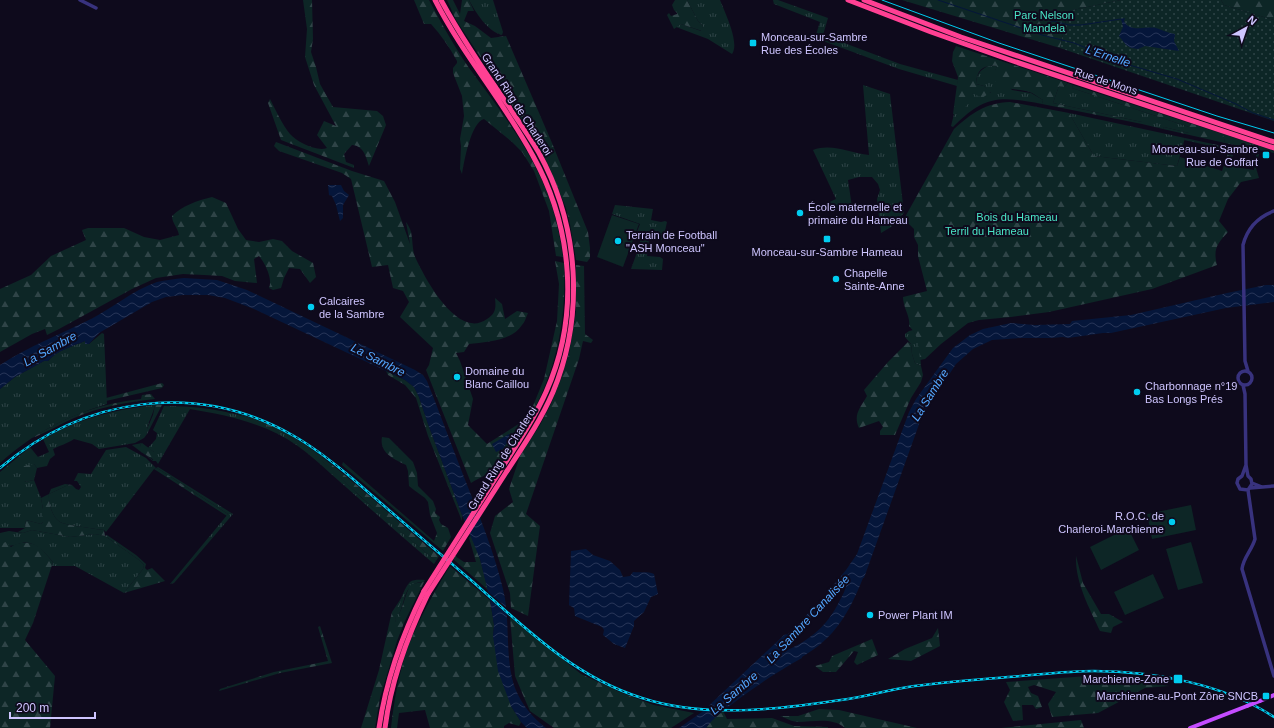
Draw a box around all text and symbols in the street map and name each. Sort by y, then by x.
north arrow [1226,8,1266,48]
park label: Parc Nelson Mandela [1014,9,1074,34]
text: N [1246,13,1259,28]
place label: Monceau-sur-Sambre Rue des Écoles [761,31,867,56]
marker: Monceau-sur-Sambre Rue des Écoles [748,38,758,48]
water label: L'Ernelle [1084,42,1132,70]
street label: Grand Ring de Charleroi [479,51,555,157]
street label: Rue de Mons [1073,65,1139,97]
place label: Monceau-sur-Sambre Rue de Goffart [1152,143,1258,168]
marker: Monceau-sur-Sambre Rue de Goffart [1261,150,1271,160]
place label: École maternelle et primaire du Hameau [808,201,908,226]
marker: École maternelle et primaire du Hameau [795,208,805,218]
park label: Bois du Hameau [976,211,1058,223]
park label: Terril du Hameau [945,225,1029,237]
place label: Terrain de Football "ASH Monceau" [626,229,717,254]
marker: Monceau-sur-Sambre Hameau [822,234,832,244]
marker: Terrain de Football "ASH Monceau" [613,236,623,246]
place label: Monceau-sur-Sambre Hameau [751,246,903,258]
place label: Chapelle Sainte-Anne [844,267,905,292]
marker: Chapelle Sainte-Anne [831,274,841,284]
place label: Calcaires de la Sambre [319,295,384,320]
marker: Calcaires de la Sambre [306,302,316,312]
water label: La Sambre [21,328,79,369]
water label: La Sambre [349,340,408,380]
place label: Domaine du Blanc Caillou [465,365,529,390]
water label: La Sambre [909,366,952,424]
marker: Domaine du Blanc Caillou [452,372,462,382]
place label: Charbonnage n°19 Bas Longs Prés [1145,380,1237,405]
marker: Charbonnage n°19 Bas Longs Prés [1132,387,1142,397]
street label: Grand Ring de Charleroi [465,404,539,512]
place label: R.O.C. de Charleroi-Marchienne [1058,510,1164,535]
marker: R.O.C. de Charleroi-Marchienne [1167,517,1177,527]
water label: La Sambre Canalisée [764,572,853,666]
place label: Power Plant IM [878,609,953,621]
marker: Power Plant IM [865,610,875,620]
water label: La Sambre [707,668,761,718]
place label: Marchienne-Zone [1083,673,1169,685]
marker: Marchienne-Zone [1172,673,1184,685]
place label: Marchienne-au-Pont Zône SNCB [1097,690,1258,702]
marker: Marchienne-au-Pont Zône SNCB [1261,691,1271,701]
scale bar [10,694,95,720]
text: 200 m [16,701,49,715]

